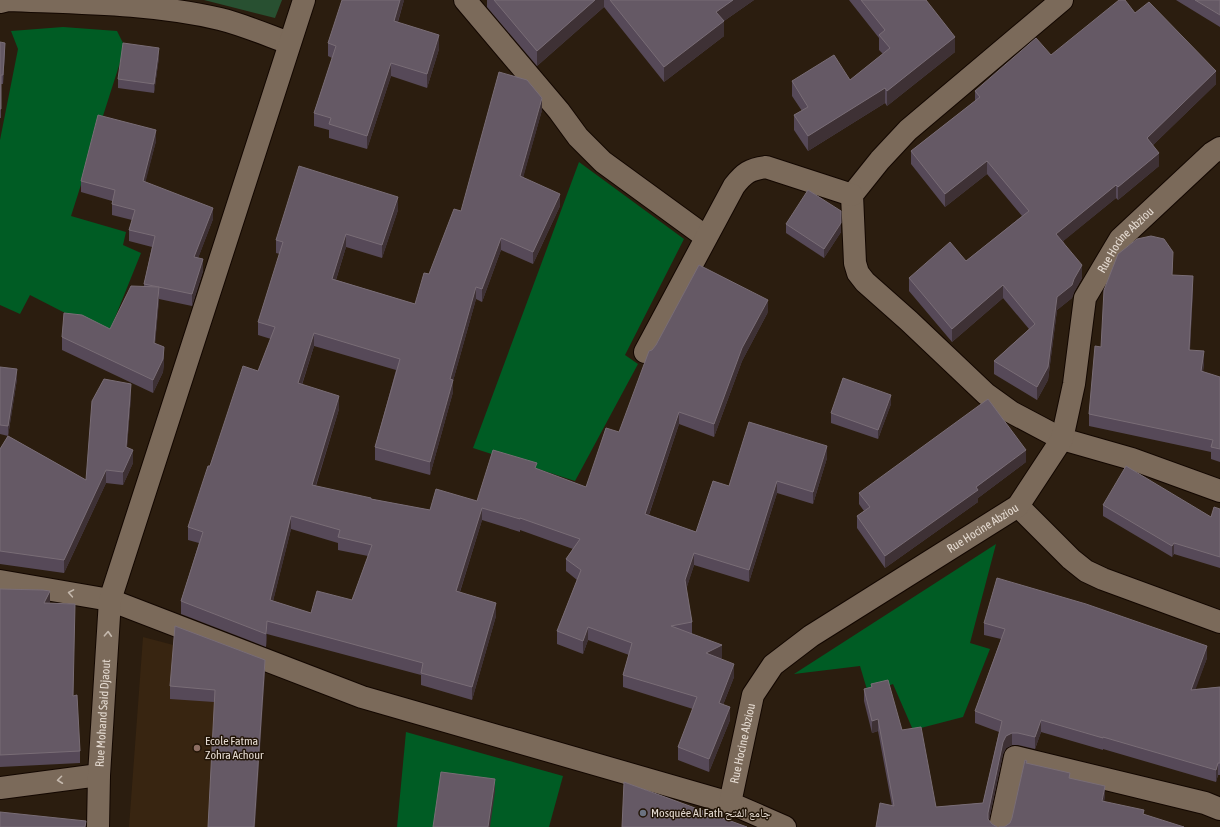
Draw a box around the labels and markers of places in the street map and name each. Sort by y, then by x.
place label: Ecole Fatma Zohra Achour [205,734,264,762]
marker: Ecole Fatma Zohra Achour [192,743,202,753]
place label: Mosquée Al Fath جامع الفتح [651,806,771,820]
marker: Mosquée Al Fath جامع الفتح [638,808,648,818]

